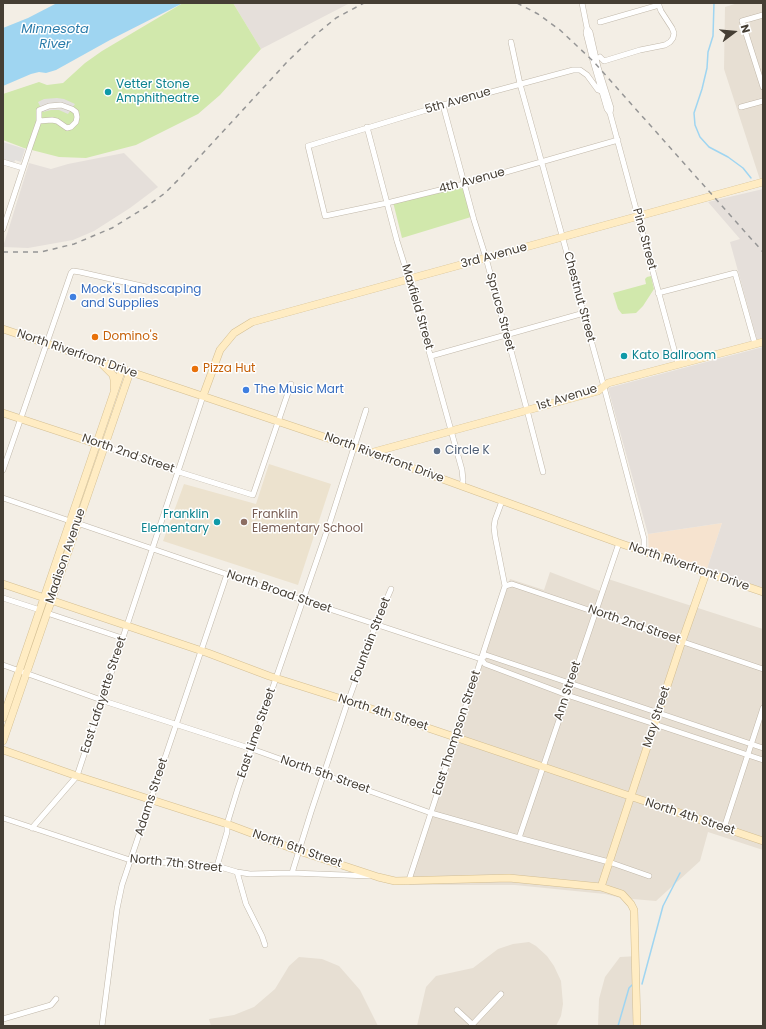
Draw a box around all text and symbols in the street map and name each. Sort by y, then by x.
north arrow [714,12,754,52]
water label: Minnesota River [21,22,89,53]
text: N [737,23,754,35]
place label: Vetter Stone Amphitheatre [116,78,199,106]
street label: 5th Avenue [423,85,493,117]
marker: Vetter Stone Amphitheatre [103,87,113,97]
street label: 4th Avenue [437,165,507,197]
street label: Pine Street [629,207,659,271]
street label: 3rd Avenue [459,240,529,272]
street label: Chestnut Street [560,250,598,344]
street label: Maxfield Street [398,263,436,351]
street label: Spruce Street [483,271,517,353]
place label: Mock's Landscaping and Supplies [81,283,201,311]
marker: Mock's Landscaping and Supplies [68,292,78,302]
street label: North Riverfront Drive [15,327,139,381]
place label: Domino's [103,330,158,344]
marker: Domino's [90,332,100,342]
place label: Kato Ballroom [632,349,716,363]
marker: Kato Ballroom [619,351,629,361]
place label: Pizza Hut [203,362,255,376]
marker: Pizza Hut [190,364,200,374]
street label: 1st Avenue [535,382,599,414]
place label: The Music Mart [254,383,344,397]
marker: The Music Mart [241,385,251,395]
street label: North Riverfront Drive [322,430,446,486]
street label: North 2nd Street [80,431,176,477]
place label: Circle K [445,444,490,458]
marker: Circle K [432,446,442,456]
street label: Madison Avenue [43,507,89,605]
place label: Franklin Elementary [141,508,209,536]
place label: Franklin Elementary School [252,508,363,536]
marker: Franklin Elementary [212,517,222,527]
marker: Franklin Elementary School [239,517,249,527]
street label: North Riverfront Drive [627,540,751,594]
street label: North Broad Street [225,567,333,617]
street label: Fountain Street [348,595,394,685]
street label: North 2nd Street [586,602,682,648]
street label: East Lafayette Street [78,635,130,755]
street label: Ann Street [552,659,584,723]
street label: East Thompson Street [430,669,484,797]
street label: May Street [640,685,674,749]
street label: East Lime Street [235,686,279,780]
street label: North 4th Street [336,692,430,734]
street label: North 5th Street [278,753,372,797]
street label: Adams Street [133,756,171,838]
street label: North 4th Street [643,796,737,838]
street label: North 6th Street [250,827,344,871]
street label: North 7th Street [129,852,223,876]

